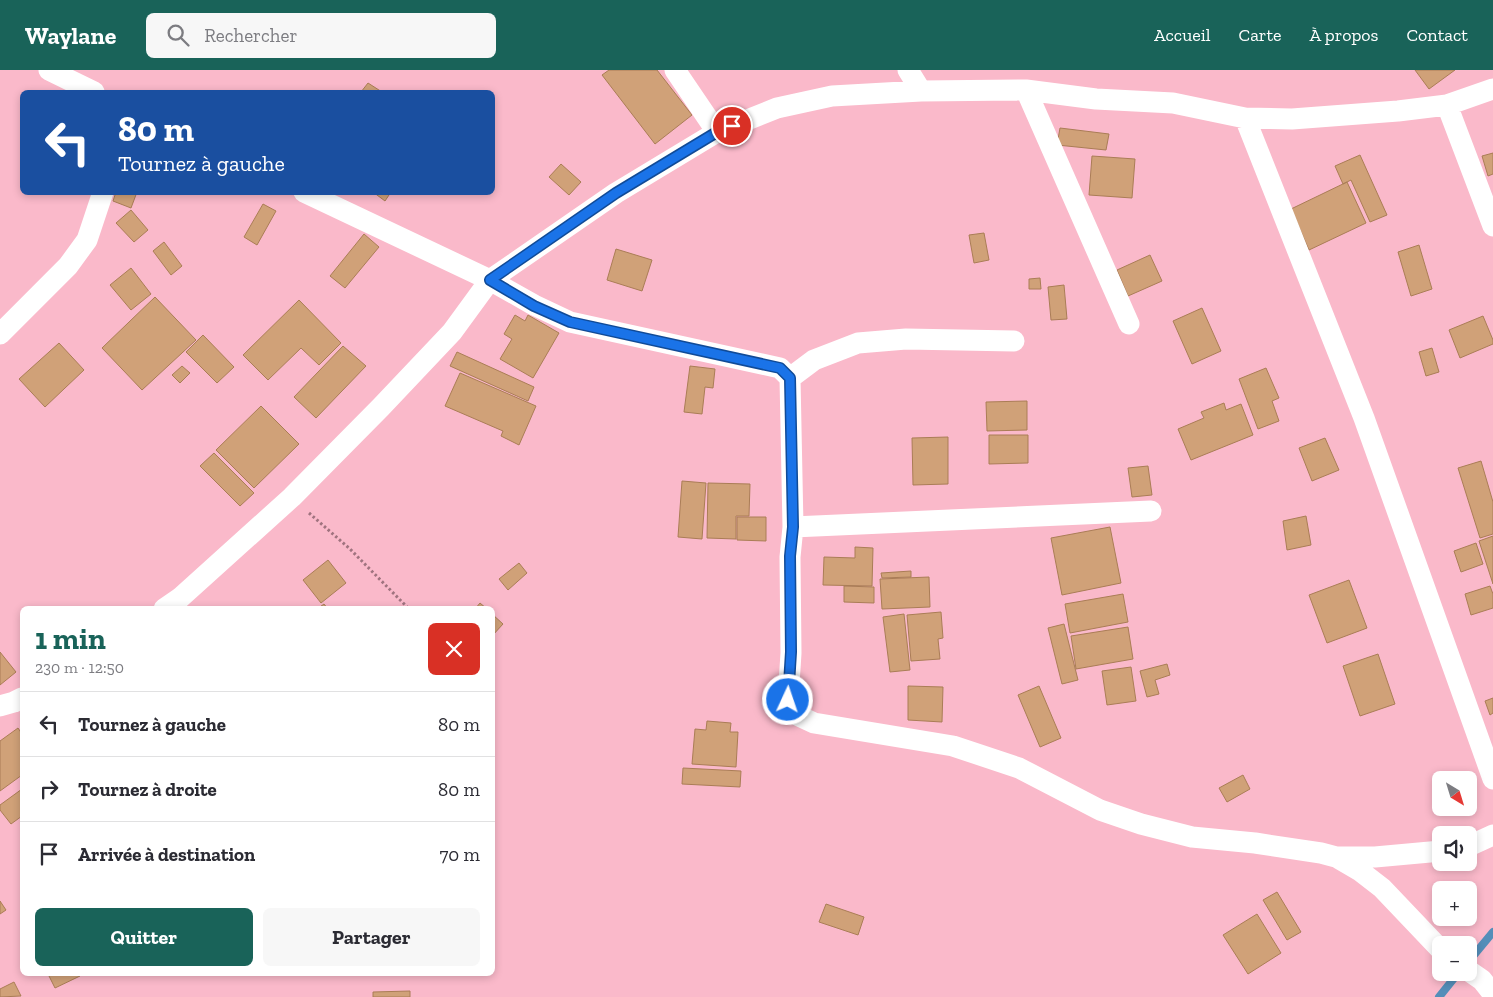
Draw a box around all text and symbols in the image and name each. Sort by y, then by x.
search box [146,13,496,58]
text: Waylane [25,21,116,50]
icon: search [164,21,192,49]
text: Rechercher [204,24,297,47]
text: Accueil [1154,24,1211,46]
text: Carte [1239,24,1282,46]
text: À propos [1310,24,1378,46]
text: Contact [1406,24,1468,46]
pin [711,105,753,147]
text: 80 m [118,108,194,150]
icon: left [35,110,100,175]
icon: arrive [718,112,746,140]
text: Tournez à gauche [118,150,285,177]
text: 1 min [35,621,106,657]
button: close [428,623,480,675]
text: 230 m · 12:50 [35,658,124,677]
position arrow [761,673,813,725]
icon: left [35,710,63,738]
text: Tournez à gauche [78,713,226,736]
text: 80 m [438,713,480,736]
north arrow [1432,771,1478,816]
map controls [1432,771,1477,981]
icon: right [35,775,63,803]
text: Tournez à droite [78,778,217,801]
text: 80 m [438,778,480,801]
button: sound [1432,826,1477,871]
icon: arrive [35,840,63,868]
text: Arrivée à destination [78,843,255,866]
text: 70 m [439,843,480,866]
button: + [1432,881,1477,926]
button: Quitter [35,908,253,966]
button: Partager [263,908,480,966]
button: − [1432,936,1477,981]

